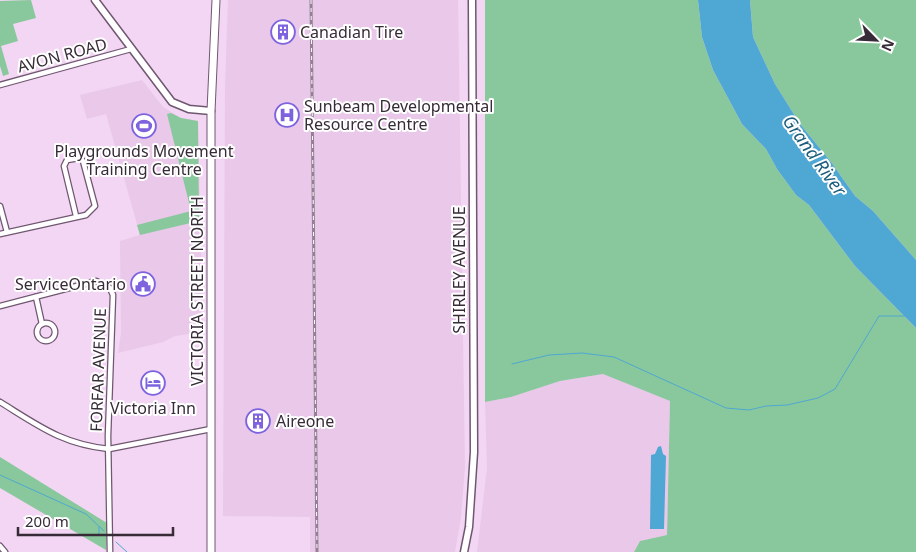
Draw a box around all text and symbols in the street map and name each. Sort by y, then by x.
north arrow [851,15,901,65]
building icon: Canadian Tire [270,19,296,45]
place label: Canadian Tire [300,21,403,43]
street label: AVON ROAD [15,32,109,78]
text: N [877,36,899,55]
place label: Sunbeam Developmental Resource Centre [304,95,493,135]
hospital icon: Sunbeam Developmental Resource Centre [274,102,300,128]
water label: Grand River [778,110,853,201]
sports icon: Playgrounds Movement Training Centre [131,113,157,139]
place label: Playgrounds Movement Training Centre [55,140,234,180]
street label: VICTORIA STREET NORTH [186,196,208,386]
street label: SHIRLEY AVENUE [448,206,470,334]
public building icon: ServiceOntario [130,271,156,297]
place label: ServiceOntario [15,273,126,295]
street label: FORFAR AVENUE [85,308,111,432]
hotel icon: Victoria Inn [140,370,166,396]
place label: Victoria Inn [110,397,196,419]
building icon: Aireone [245,408,271,434]
place label: Aireone [276,410,334,432]
scale bar [18,504,172,536]
text: 200 m [25,511,69,531]

